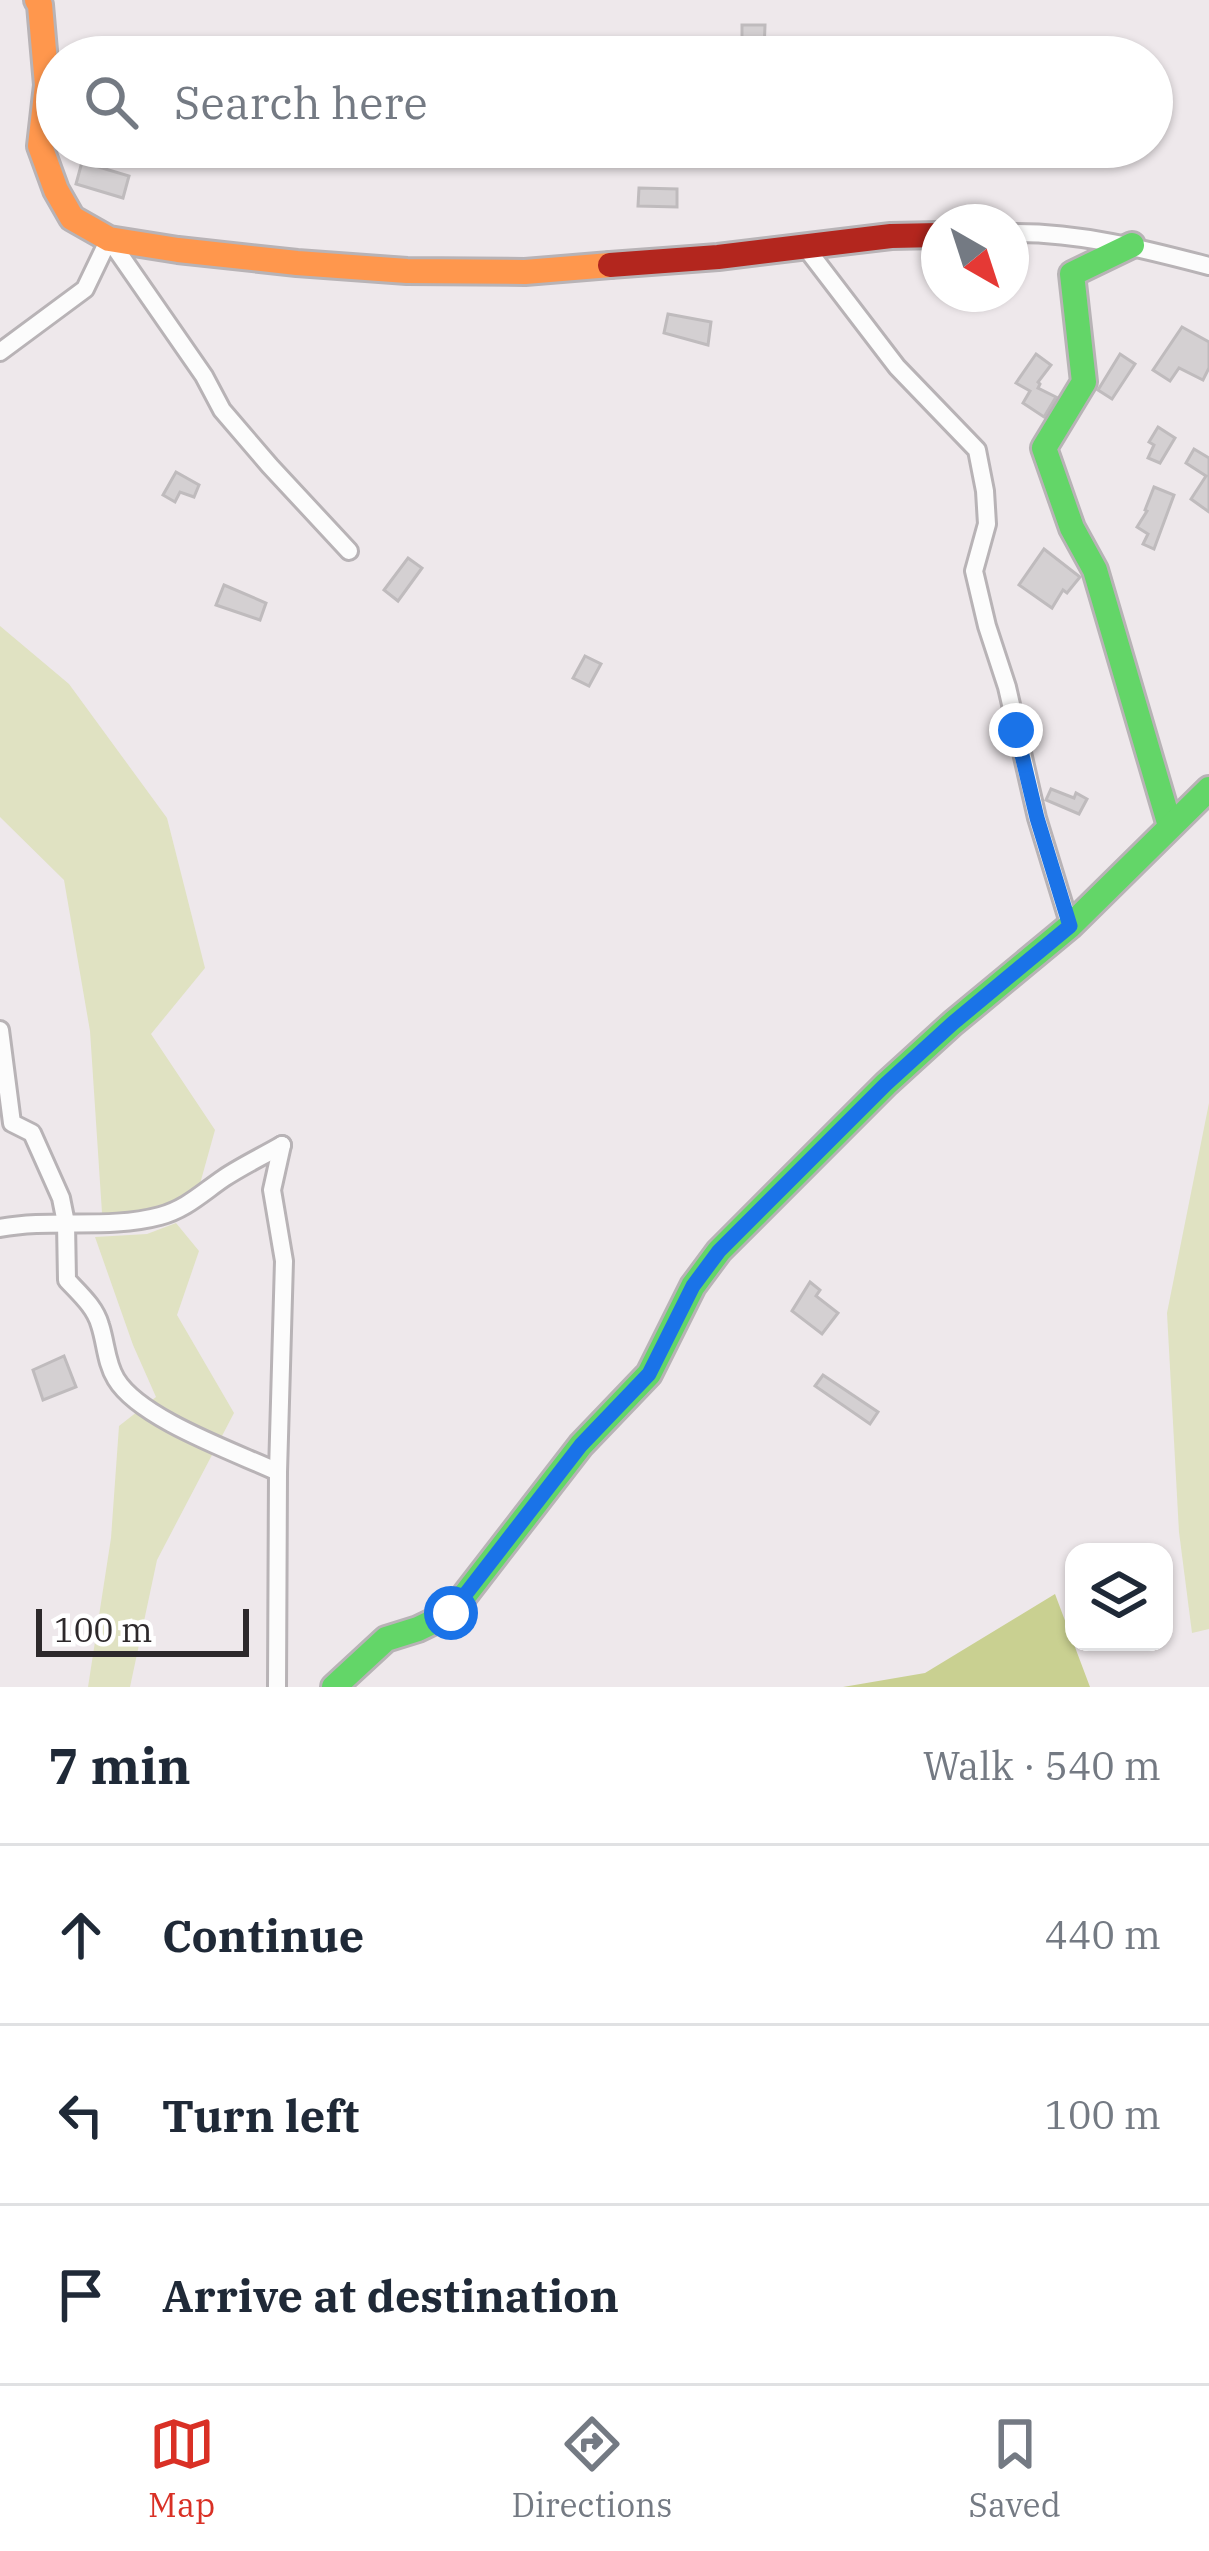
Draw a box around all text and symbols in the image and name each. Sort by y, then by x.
search box [36,36,1173,168]
icon: search [78,69,144,135]
text: Search here [174,73,428,131]
north arrow [921,204,1029,312]
route end [989,703,1043,757]
map controls [1065,1543,1173,1651]
button: layers [1065,1543,1173,1651]
route start [424,1586,478,1640]
scale bar [36,1603,249,1656]
text: 100 m [54,1608,153,1651]
text: 7 min [48,1732,191,1798]
text: Walk · 540 m [923,1740,1161,1791]
icon: ahead [48,1902,114,1968]
text: Continue [162,1906,364,1964]
text: 440 m [1045,1909,1161,1960]
icon: left [48,2082,114,2148]
text: Turn left [162,2086,359,2144]
text: 100 m [1045,2089,1161,2140]
icon: arrive [48,2262,114,2328]
text: Arrive at destination [162,2266,619,2324]
tab: Map [148,2411,215,2526]
tab: Directions [511,2411,672,2526]
tab: Saved [968,2411,1061,2526]

